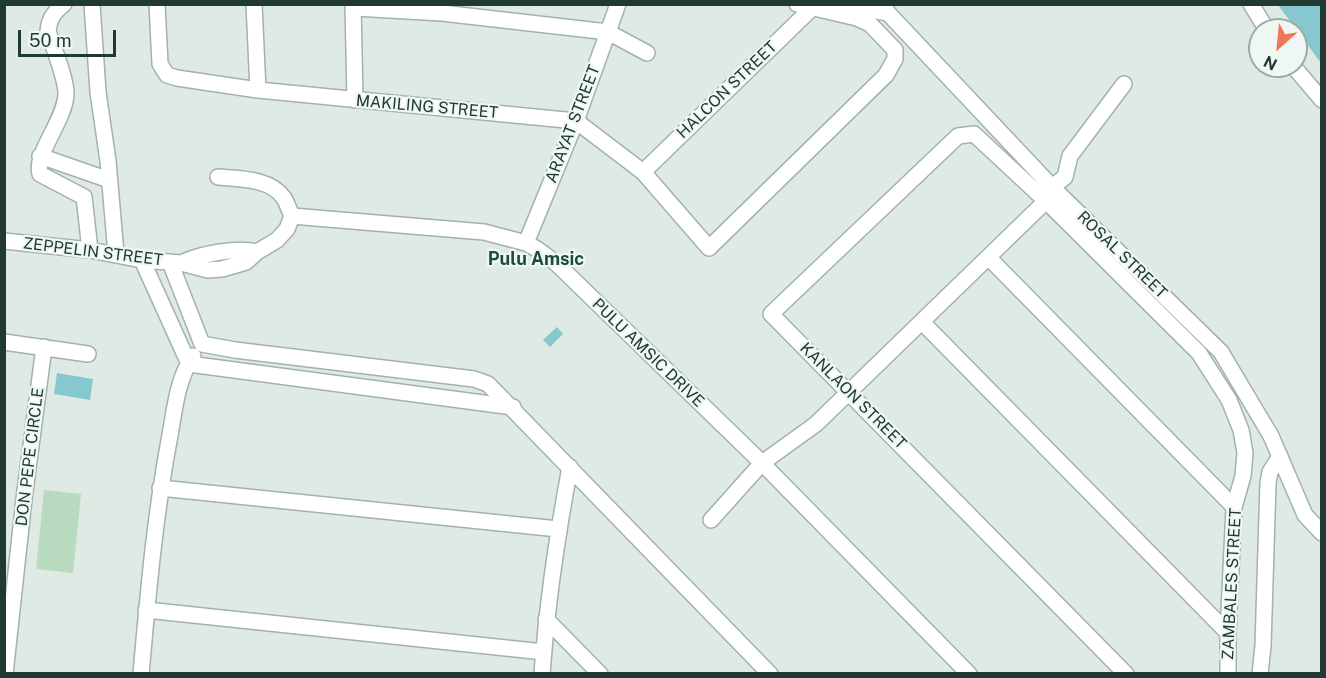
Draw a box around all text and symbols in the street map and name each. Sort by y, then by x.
scale bar [21,18,118,56]
north arrow [1248,18,1308,78]
text: 50 m [29,30,72,51]
street label: HALCON STREET [673,37,781,143]
text: N [1261,51,1280,74]
street label: ARAYAT STREET [542,62,604,186]
street label: MAKILING STREET [355,91,499,123]
street label: ROSAL STREET [1073,207,1171,303]
street label: ZEPPELIN STREET [22,234,164,270]
district label: Pulu Amsic [488,248,584,270]
street label: PULU AMSIC DRIVE [588,295,708,411]
street label: KANLAON STREET [796,339,910,453]
street label: DON PEPE CIRCLE [12,387,48,527]
street label: ZAMBALES STREET [1218,508,1246,660]

